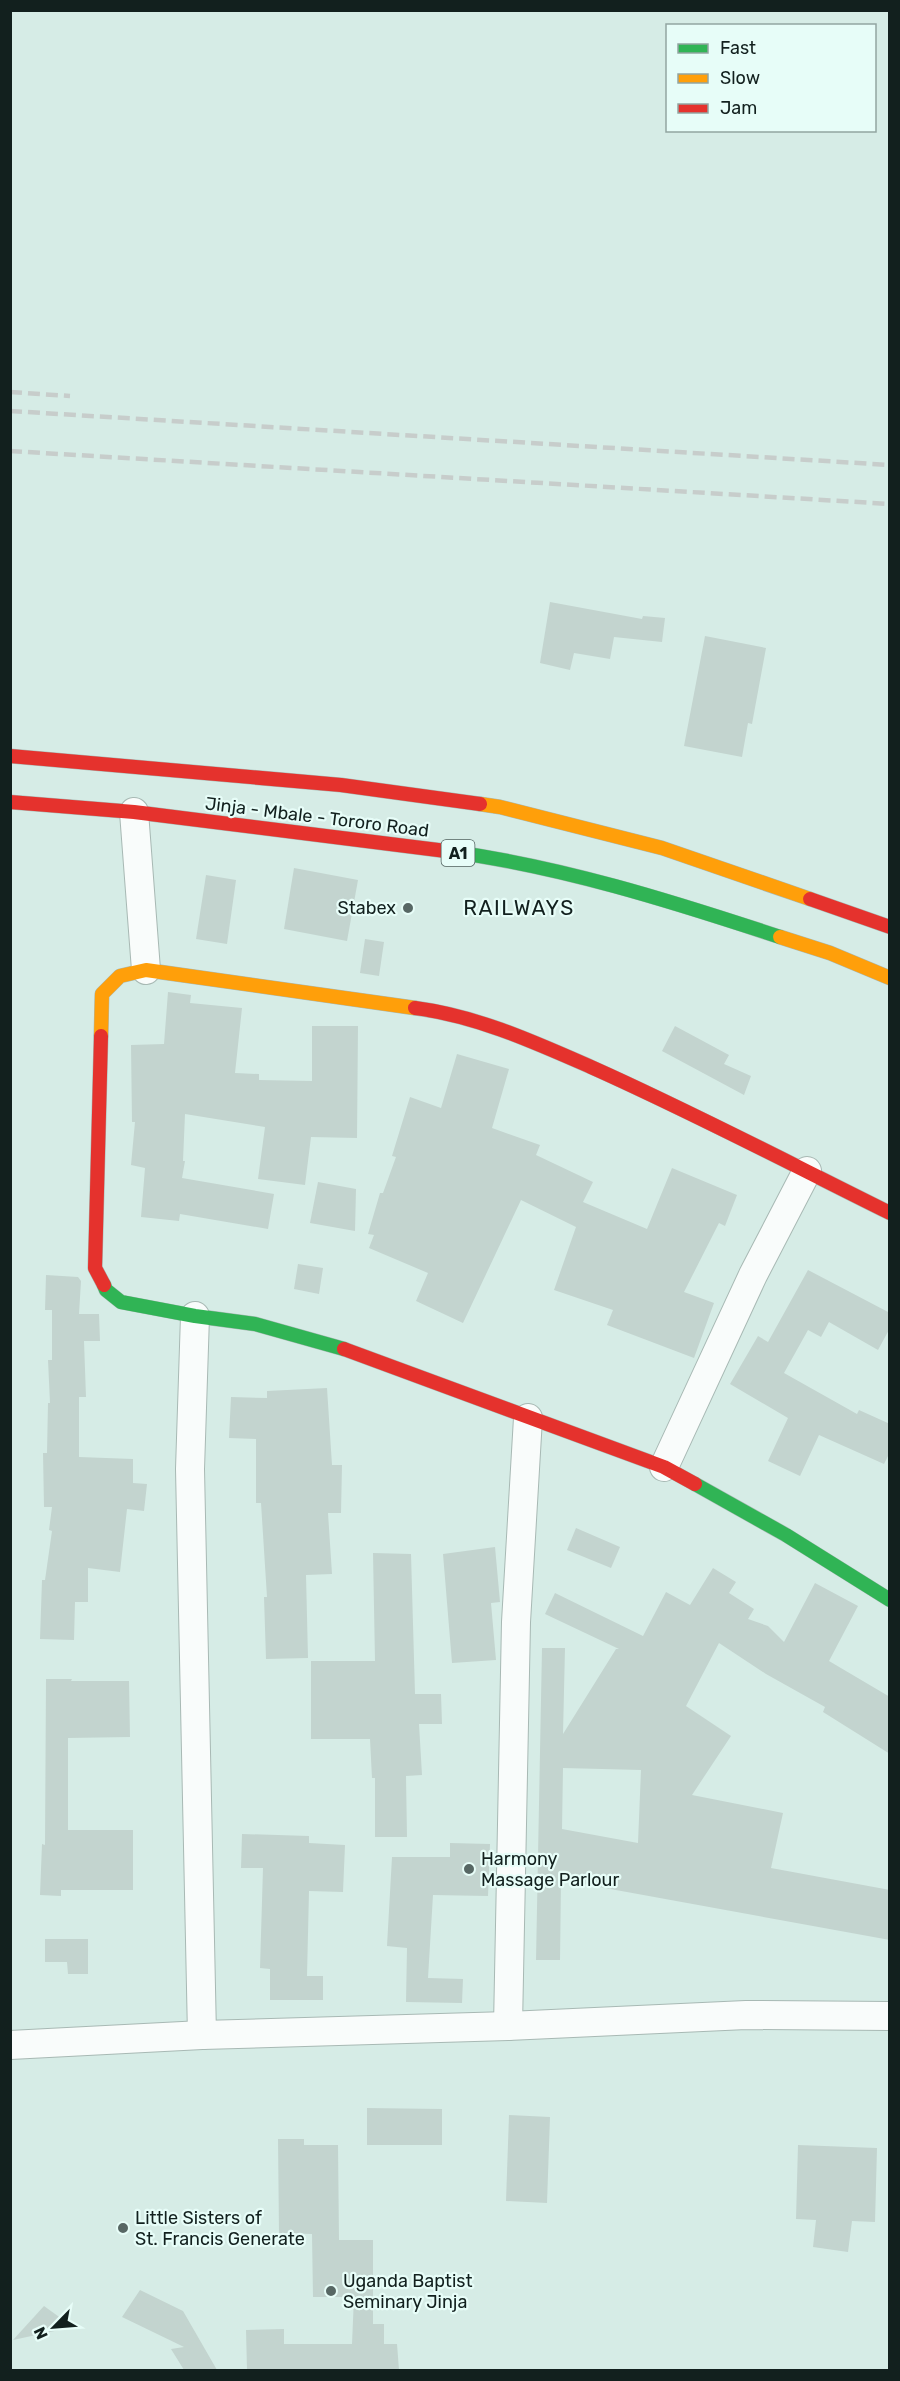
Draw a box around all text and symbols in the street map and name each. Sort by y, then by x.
legend [666,24,876,132]
text: Fast [720,37,756,59]
text: Slow [720,67,760,89]
text: Jam [720,97,757,119]
street label: Jinja - Mbale - Tororo Road [204,792,430,842]
road number: A1 [442,840,474,866]
district label: RAILWAYS [463,895,575,920]
place label: Stabex [338,897,396,919]
marker: Stabex [401,901,415,915]
place label: Harmony Massage Parlour [481,1848,619,1891]
marker: Harmony Massage Parlour [462,1862,476,1876]
place label: Little Sisters of St. Francis Generate [135,2207,305,2250]
marker: Little Sisters of St. Francis Generate [116,2221,130,2235]
place label: Uganda Baptist Seminary Jinja [343,2270,472,2313]
marker: Uganda Baptist Seminary Jinja [324,2284,338,2298]
north arrow [24,2297,84,2357]
text: N [30,2324,52,2342]

